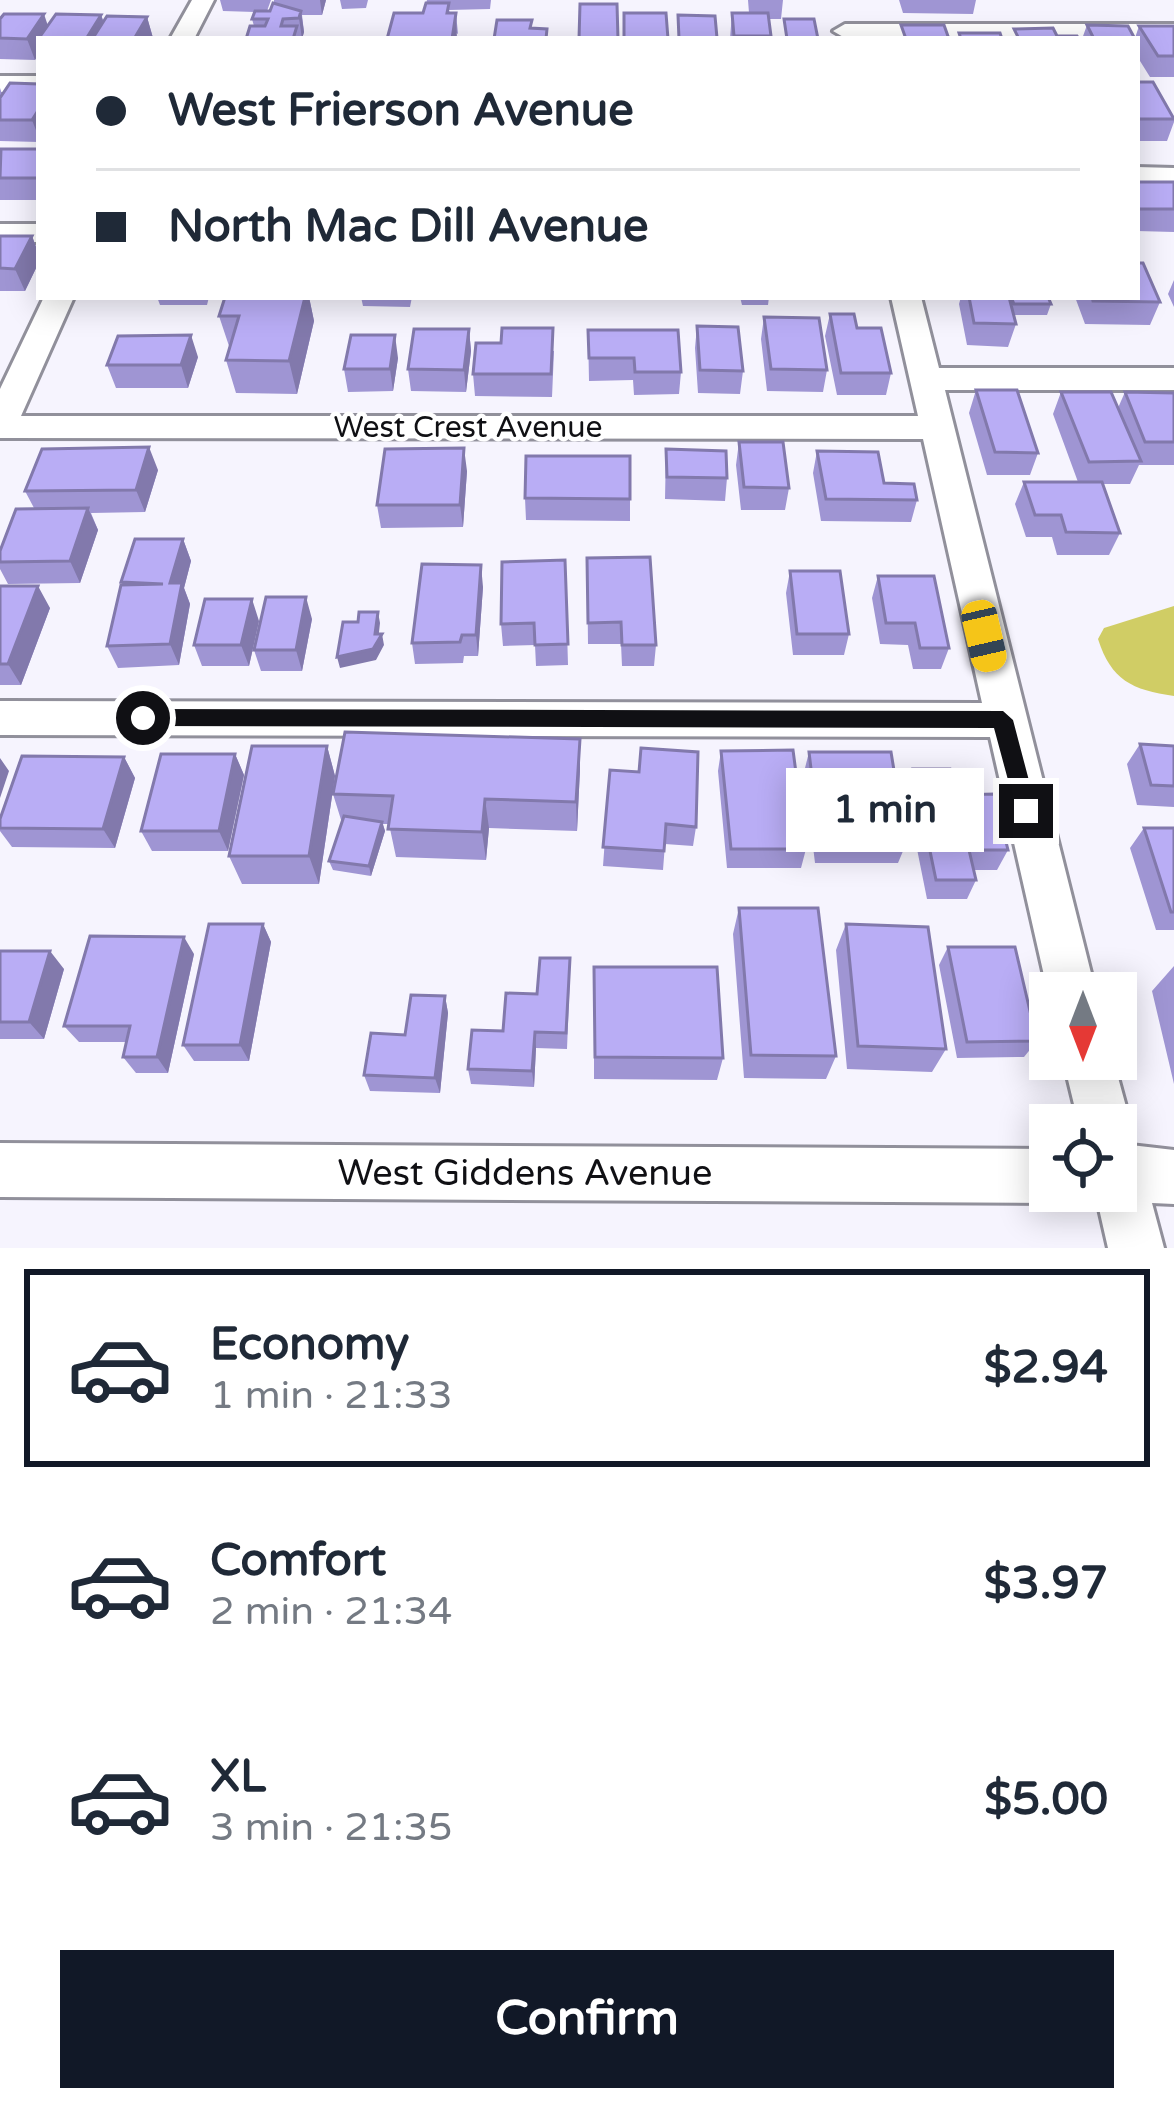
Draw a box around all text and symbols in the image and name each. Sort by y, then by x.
text: West Frierson Avenue [168,84,634,138]
text: North Mac Dill Avenue [168,200,649,254]
street label: West Crest Avenue [333,409,603,446]
car [958,597,1010,675]
route start [116,691,170,745]
callout: 1 min [786,769,984,853]
route end [999,784,1053,838]
text: 1 min [833,786,937,833]
north arrow [1029,972,1137,1080]
map controls [1029,972,1137,1212]
button: locate [1029,1104,1137,1212]
street label: West Giddens Avenue [338,1152,712,1195]
icon: car [66,1314,174,1422]
text: Economy [210,1318,409,1372]
text: $2.94 [984,1341,1108,1395]
text: 1 min · 21:33 [210,1372,452,1419]
icon: car [66,1530,174,1638]
text: Comfort [210,1534,386,1588]
text: $3.97 [984,1557,1108,1611]
text: 2 min · 21:34 [210,1588,452,1635]
icon: car [66,1746,174,1854]
text: XL [210,1750,266,1804]
text: $5.00 [984,1773,1108,1827]
text: 3 min · 21:35 [210,1804,452,1851]
button: Confirm [60,1950,1114,2088]

